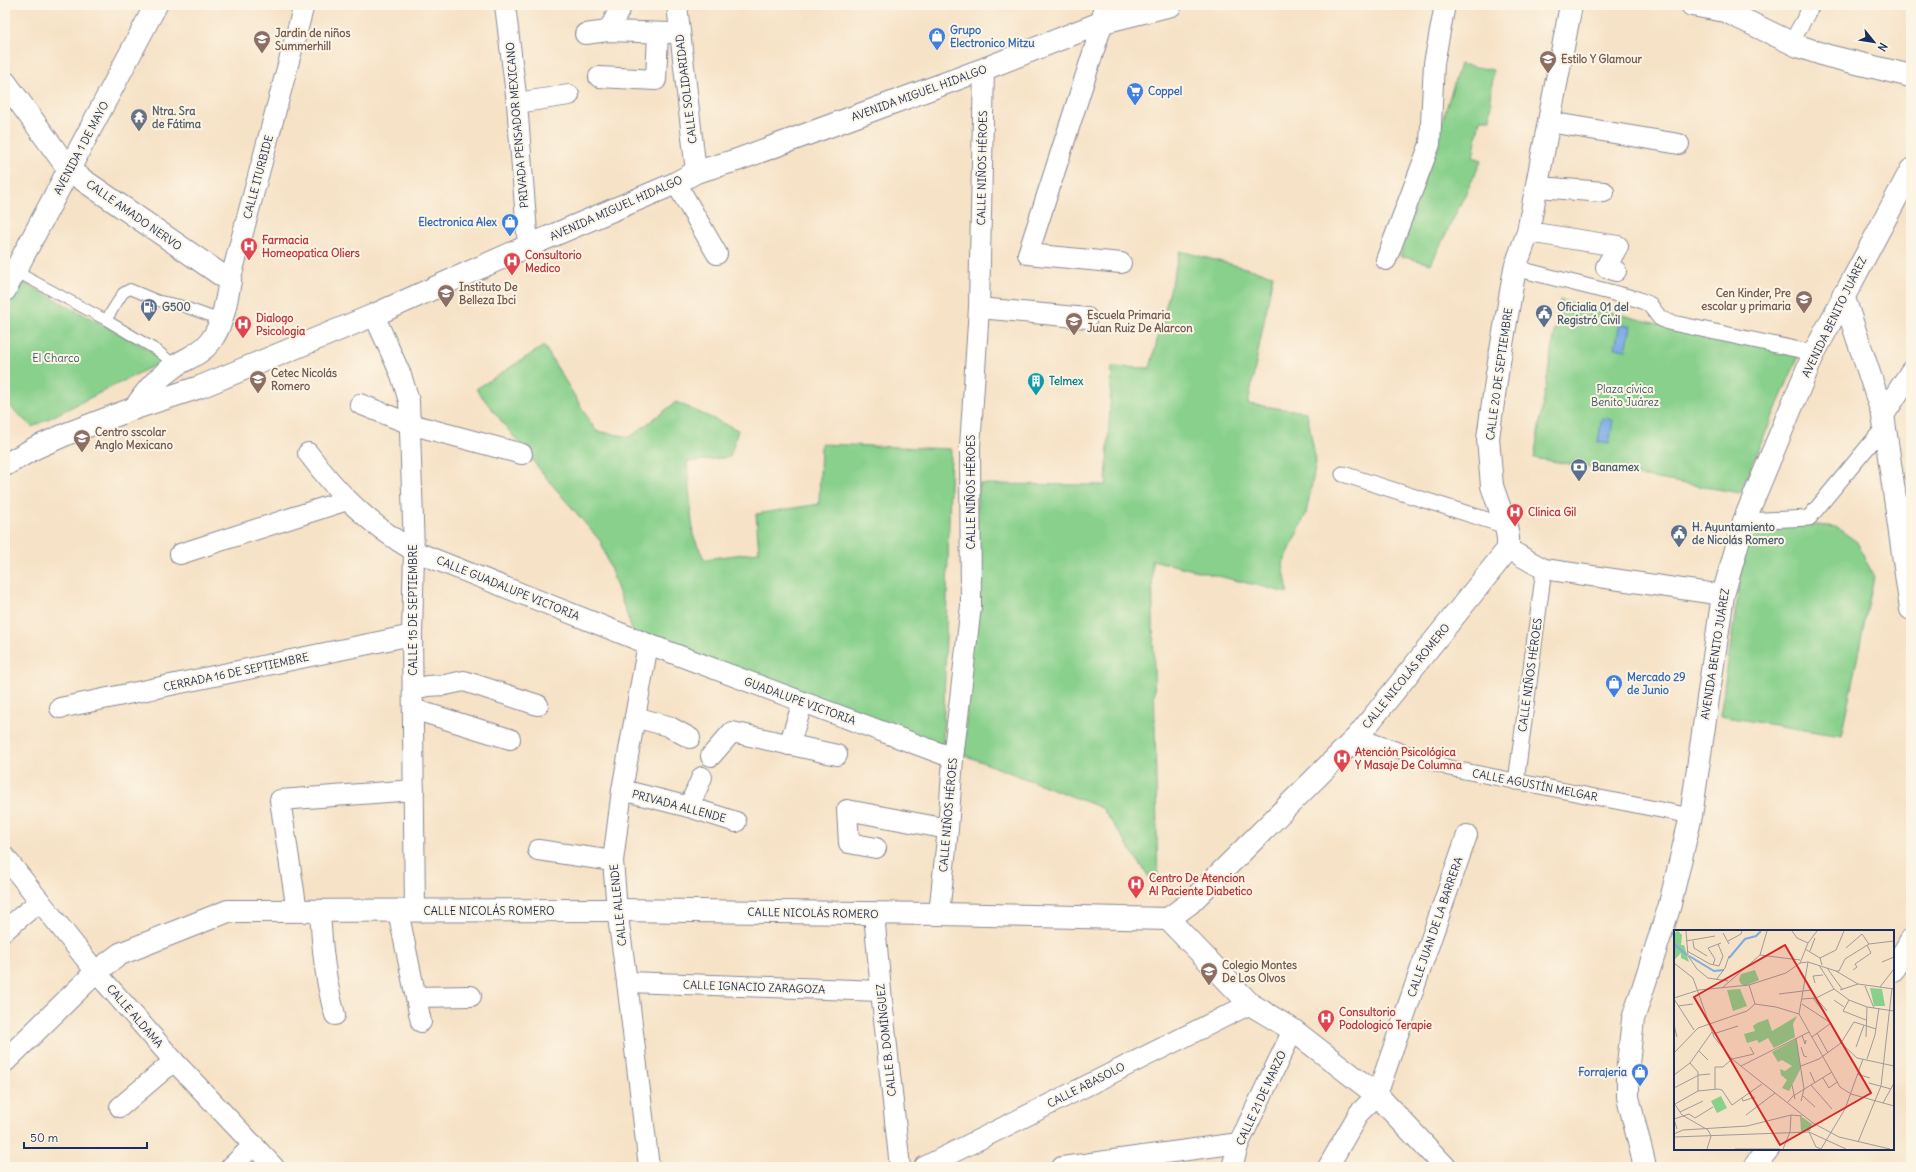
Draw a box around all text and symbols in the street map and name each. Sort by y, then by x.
north arrow [1854,22,1894,62]
place label: Grupo Electronico Mitzu [950,23,1035,50]
place label: Jardin de niños Summerhill [275,26,350,53]
shop icon: Grupo Electronico Mitzu [927,26,947,51]
school or university icon: Jardin de niños Summerhill [252,29,272,54]
street label: CALLE SOLIDARIDAD [672,33,700,144]
text: N [1875,40,1891,54]
street label: PRIVADA PENSADOR MEXICANO [503,41,531,209]
school or university icon: Estilo Y Glamour [1538,49,1558,74]
place label: Estilo Y Glamour [1561,52,1643,66]
street label: AVENIDA MIGUEL HIDALGO [849,62,989,124]
supermarket icon: Coppel [1125,81,1145,106]
place label: Coppel [1148,84,1182,99]
street label: AVENIDA 1 DE MAYO [50,99,112,197]
place label: Ntra. Sra de Fátima [152,104,202,131]
temple icon: Ntra. Sra de Fátima [129,107,149,132]
street label: CALLE NIÑOS HÉROES [973,110,990,226]
street label: CALLE ITURBIDE [240,133,276,221]
street label: AVENIDA MIGUEL HIDALGO [548,172,684,244]
street label: CALLE AMADO NERVO [83,177,185,253]
shop icon: Electronica Alex [500,212,520,237]
place label: Electronica Alex [418,215,498,229]
place label: Farmacia Homeopatica Oliers [262,233,360,261]
hospital icon: Farmacia Homeopatica Oliers [239,236,259,261]
place label: Consultorio Medico [525,248,582,275]
hospital icon: Consultorio Medico [502,251,522,276]
street label: AVENIDA BENITO JUÁREZ [1798,254,1869,380]
place label: Instituto De Belleza Ibci [459,280,518,307]
school or university icon: Instituto De Belleza Ibci [436,283,456,308]
place label: Cen Kinder, Pre escolar y primaria [1701,286,1792,314]
school or university icon: Cen Kinder, Pre escolar y primaria [1794,289,1814,314]
fuel station icon: G500 [139,297,159,322]
place label: G500 [162,300,191,314]
place label: Oficialia 01 del Registró Civil [1557,300,1629,328]
public building icon: Oficialia 01 del Registró Civil [1534,303,1554,328]
street label: CALLE 20 DE SEPTIEMBRE [1483,307,1515,441]
place label: Escuela Primaria Juan Ruiz De Alarcon [1087,308,1193,335]
place label: Dialogo Psicologia [256,311,306,339]
school or university icon: Escuela Primaria Juan Ruiz De Alarcon [1064,311,1084,336]
hospital icon: Dialogo Psicologia [233,314,253,339]
park label: El Charco [32,351,80,365]
place label: Cetec Nicolás Romero [271,366,337,393]
school or university icon: Cetec Nicolás Romero [248,369,268,394]
building icon: Telmex [1026,371,1046,396]
place label: Telmex [1049,374,1084,388]
park label: Plaza cívica Benito Juárez [1591,382,1659,409]
place label: Centro sscolar Anglo Mexicano [95,425,173,453]
school or university icon: Centro sscolar Anglo Mexicano [72,428,92,453]
street label: CALLE NIÑOS HÉROES [963,435,978,549]
bank icon: Banamex [1569,457,1589,482]
place label: Banamex [1592,460,1640,474]
hospital icon: Clinica Gil [1505,502,1525,527]
place label: Clinica Gil [1528,505,1576,519]
place label: H. Ayuntamiento de Nicolás Romero [1692,520,1784,547]
public building icon: H. Ayuntamiento de Nicolás Romero [1669,523,1689,548]
street label: CALLE 15 DE SEPTIEMBRE [406,544,420,676]
street label: CALLE GUADALUPE VICTORIA [434,553,582,623]
street label: AVENIDA BENITO JUÁREZ [1697,587,1732,721]
street label: CALLE NIÑOS HÉROES [1514,617,1545,733]
street label: CALLE NICOLÁS ROMERO [1358,620,1453,731]
street label: CERRADA 16 DE SEPTIEMBRE [162,650,310,694]
place label: Mercado 29 de Junio [1627,670,1686,697]
shop icon: Mercado 29 de Junio [1604,673,1624,698]
street label: GUADALUPE VICTORIA [742,674,858,728]
place label: Atención Psicológica Y Masaje De Columna [1354,745,1463,772]
hospital icon: Atención Psicológica Y Masaje De Columna [1332,748,1352,773]
street label: CALLE NIÑOS HÉROES [935,757,960,873]
street label: CALLE AGUSTÍN MELGAR [1471,765,1599,804]
street label: PRIVADA ALLENDE [630,787,728,825]
street label: CALLE JUAN DE LA BARRERA [1404,855,1466,999]
street label: CALLE ALLENDE [607,863,629,947]
place label: Centro De Atencion Al Paciente Diabetico [1149,871,1253,898]
hospital icon: Centro De Atencion Al Paciente Diabetico [1126,874,1146,899]
street label: CALLE NICOLÁS ROMERO [423,903,555,918]
street label: CALLE NICOLÁS ROMERO [747,904,879,921]
inset map [1674,930,1894,1150]
place label: Colegio Montes De Los Olvos [1222,958,1297,985]
school or university icon: Colegio Montes De Los Olvos [1199,961,1219,986]
street label: CALLE IGNACIO ZARAGOZA [683,978,825,996]
street label: CALLE ALDAMA [104,981,166,1051]
street label: CALLE B. DOMÍNGUEZ [872,983,899,1097]
place label: Consultorio Podologico Terapie [1339,1005,1432,1033]
hospital icon: Consultorio Podologico Terapie [1316,1008,1336,1033]
street label: CALLE 21 DE MARZO [1233,1048,1289,1148]
street label: CALLE ABASOLO [1045,1059,1127,1111]
shop icon: Forrajeria [1630,1062,1650,1087]
place label: Forrajeria [1578,1065,1628,1079]
scale bar [24,1124,147,1150]
text: 50 m [30,1130,59,1145]

